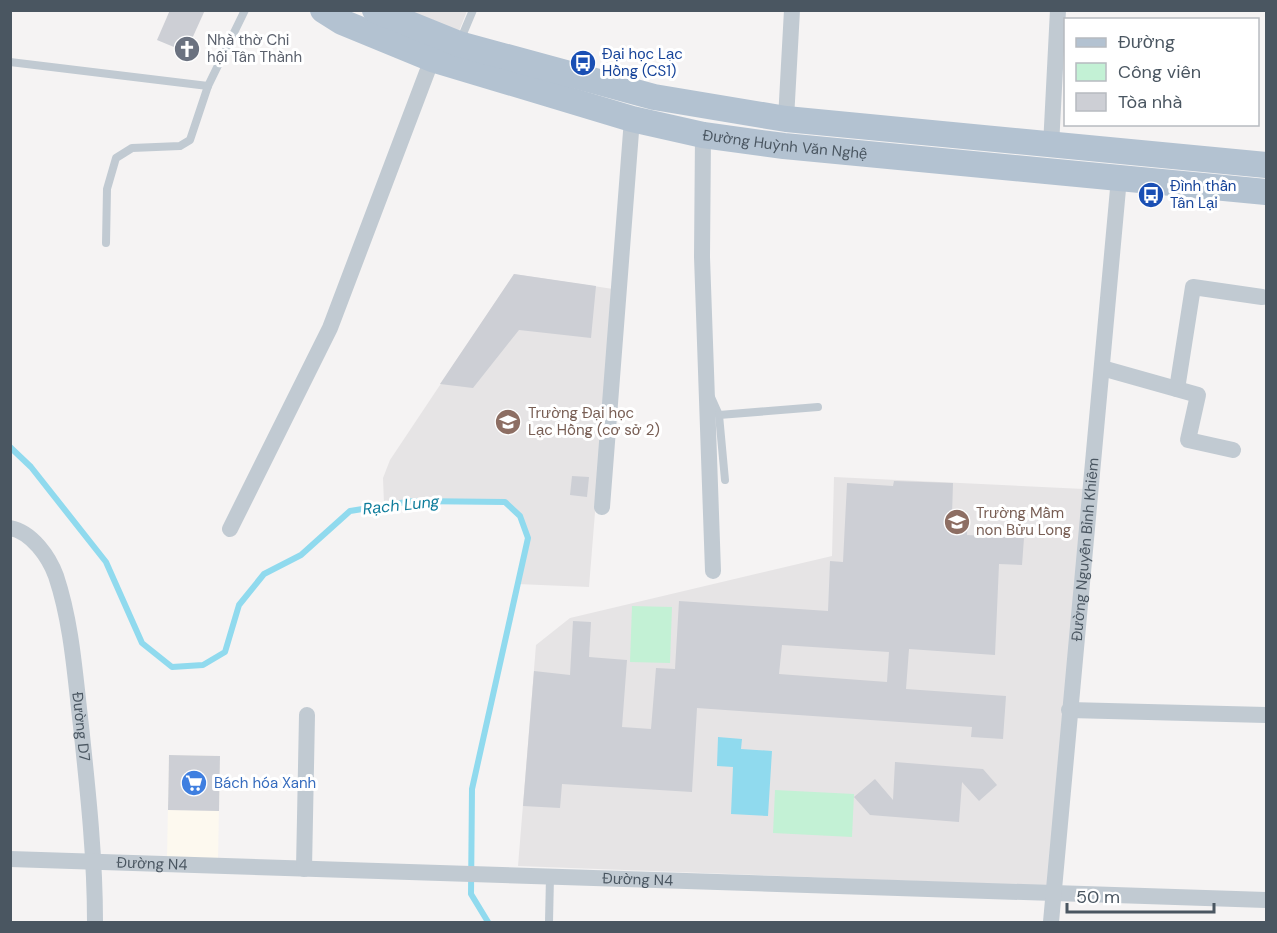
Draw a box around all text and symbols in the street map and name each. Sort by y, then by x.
legend [1064,18,1259,126]
place label: Nhà thờ Chi hội Tân Thành [207,30,302,67]
text: Đường [1118,30,1175,54]
church icon: Nhà thờ Chi hội Tân Thành [172,34,202,64]
place label: Đại học Lạc Hồng (CS1) [602,44,683,81]
bus stop icon: Đại học Lạc Hồng (CS1) [568,48,598,78]
text: Công viên [1118,60,1201,84]
text: Tòa nhà [1118,90,1182,114]
street label: Đường Huỳnh Văn Nghệ [701,125,868,164]
place label: Đình thần Tân Lại [1170,176,1236,213]
bus stop icon: Đình thần Tân Lại [1136,180,1166,210]
place label: Trường Đại học Lạc Hồng (cơ sở 2) [528,403,660,440]
school or university icon: Trường Đại học Lạc Hồng (cơ sở 2) [493,407,523,437]
street label: Đường Nguyễn Bỉnh Khiêm [1067,457,1103,642]
water label: Rạch Lung [362,490,442,519]
place label: Trường Mầm non Bửu Long [976,503,1071,540]
school or university icon: Trường Mầm non Bửu Long [942,507,972,537]
street label: Đường D7 [67,691,95,762]
supermarket icon: Bách hóa Xanh [179,768,209,798]
place label: Bách hóa Xanh [214,773,316,793]
street label: Đường N4 [116,852,188,875]
street label: Đường N4 [602,868,673,891]
scale bar [1067,876,1214,914]
text: 50 m [1076,885,1120,909]

